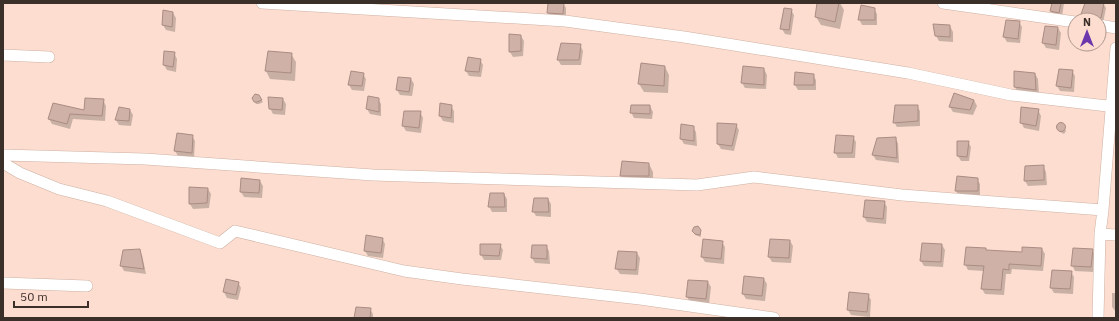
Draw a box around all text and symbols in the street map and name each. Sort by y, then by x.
north arrow [1067,12,1107,52]
text: N [1083,15,1091,29]
scale bar [14,283,88,309]
text: 50 m [20,289,48,304]

